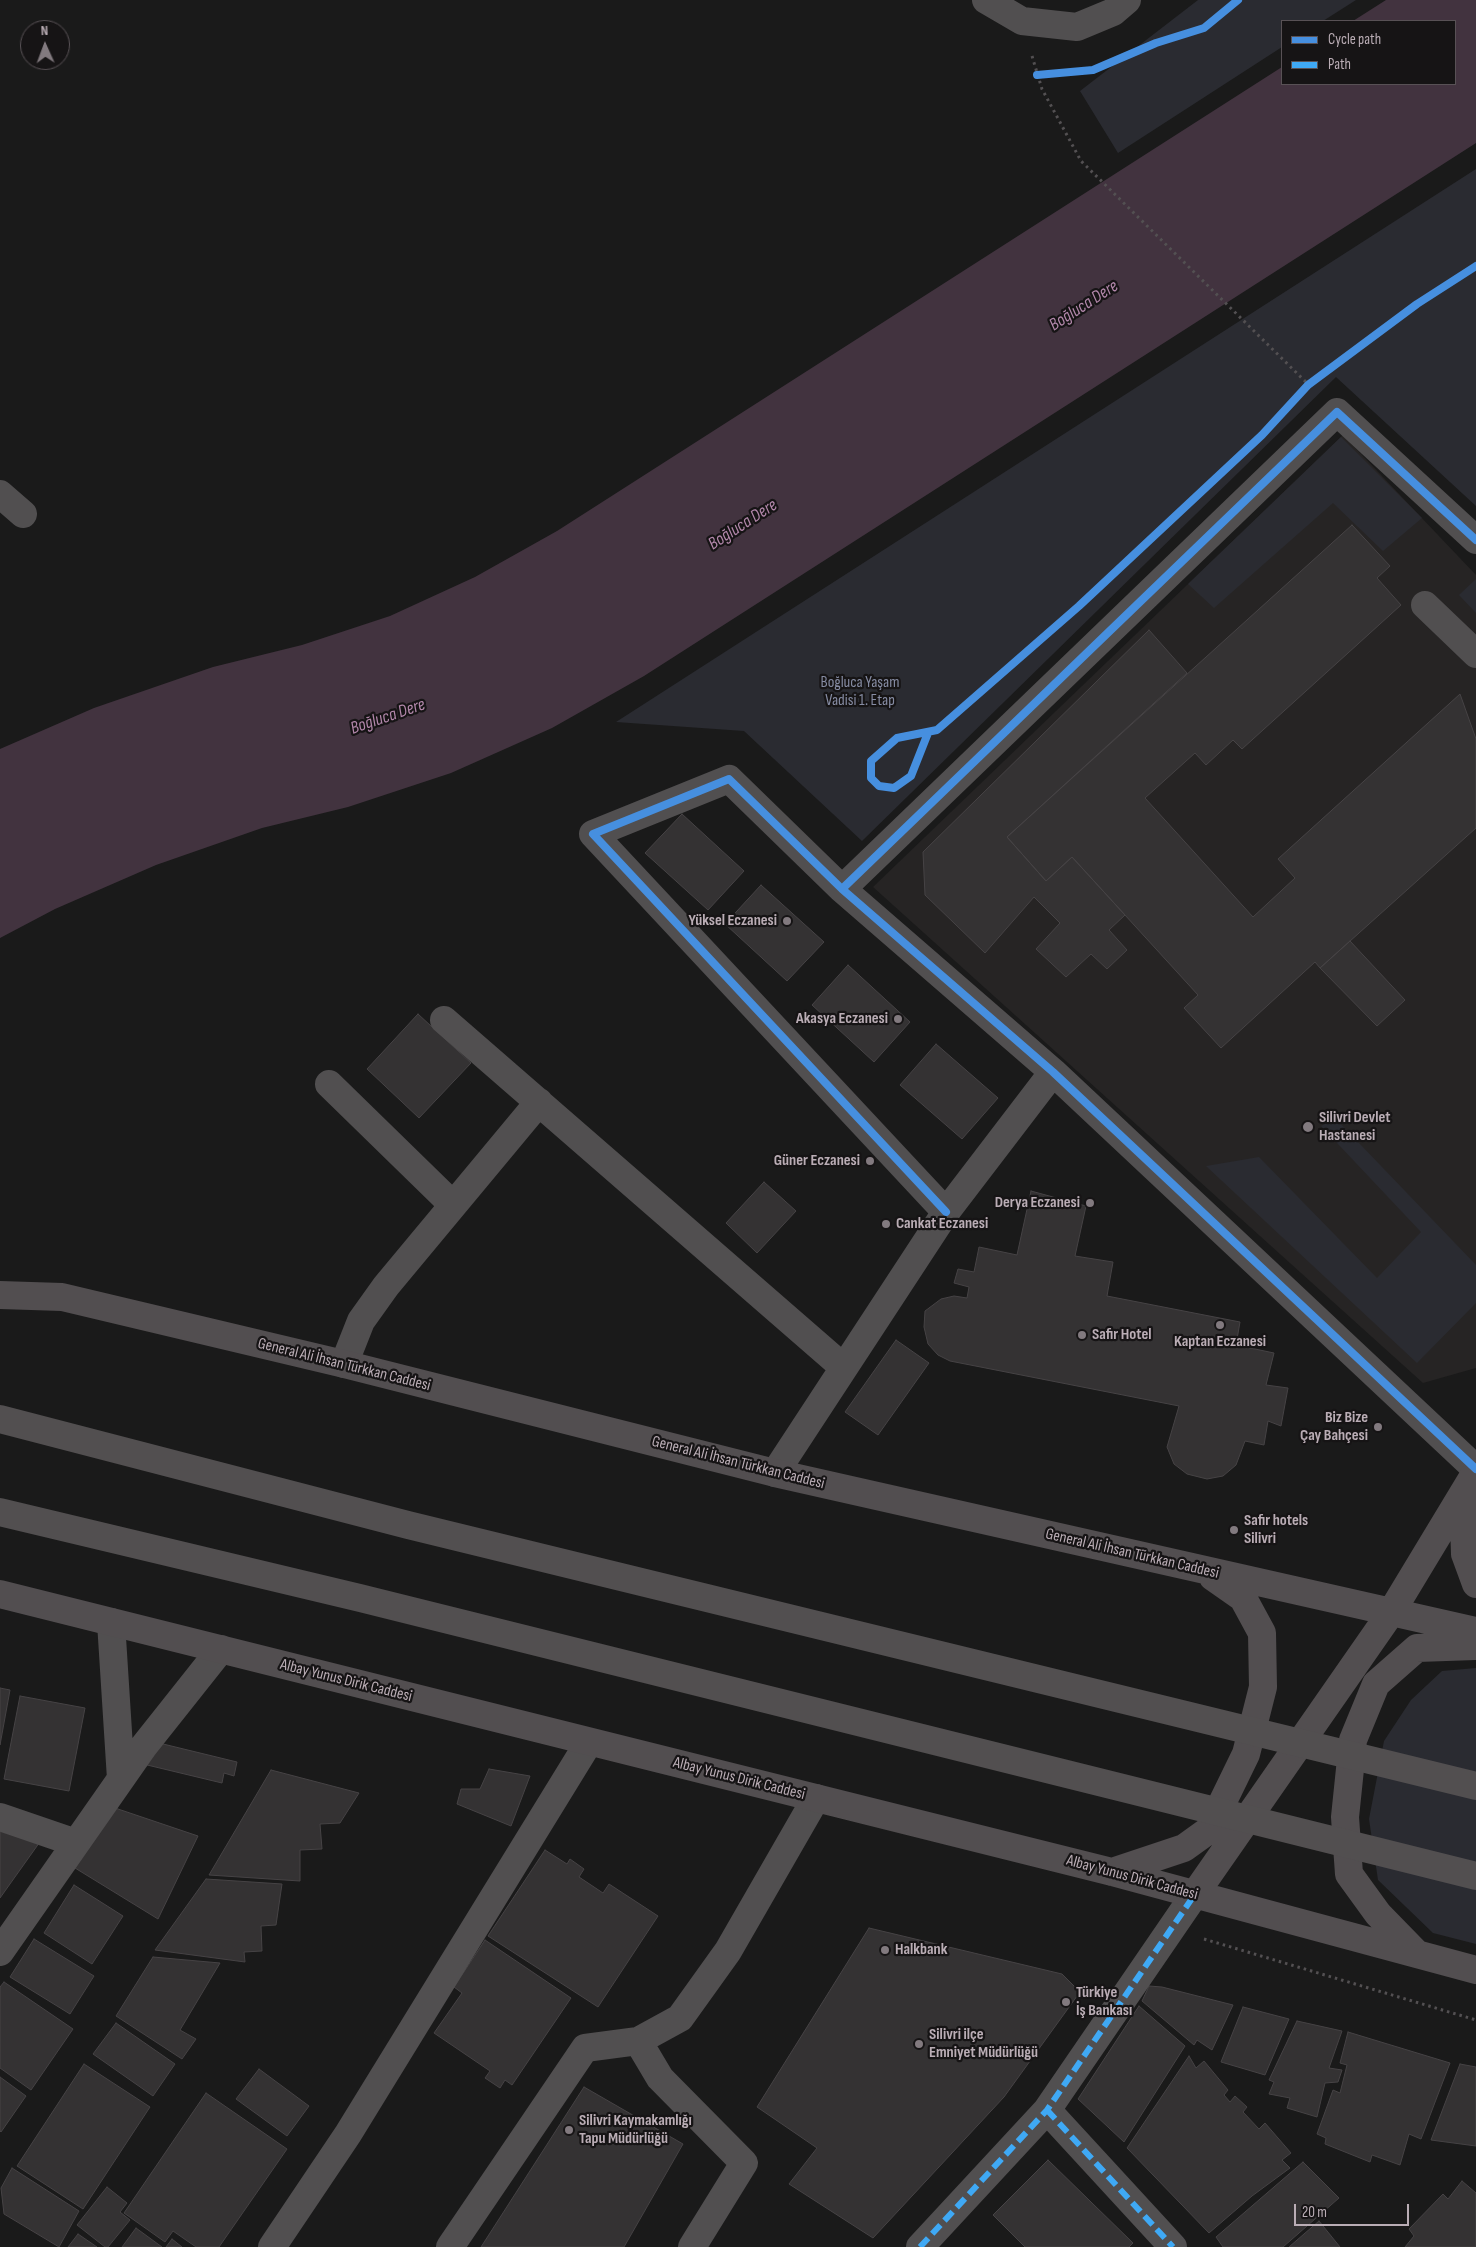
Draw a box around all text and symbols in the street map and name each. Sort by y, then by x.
north arrow [20,20,70,70]
legend [1281,20,1456,85]
text: N [40,22,49,39]
text: Cycle path [1328,30,1381,49]
text: Path [1328,55,1351,74]
water label: Boğluca Dere [1045,276,1123,336]
water label: Boğluca Dere [704,495,782,555]
park label: Boğluca Yaşam Vadisi 1. Etap [821,673,899,711]
water label: Boğluca Dere [348,694,428,740]
place label: Yüksel Eczanesi [689,911,777,931]
marker: Yüksel Eczanesi [781,915,793,927]
place label: Akasya Eczanesi [796,1009,888,1029]
marker: Akasya Eczanesi [892,1013,904,1025]
place label: Silivri Devlet Hastanesi [1319,1108,1391,1146]
marker: Silivri Devlet Hastanesi [1301,1120,1315,1134]
place label: Güner Eczanesi [774,1151,860,1171]
marker: Güner Eczanesi [864,1155,876,1167]
place label: Derya Eczanesi [995,1193,1080,1213]
marker: Derya Eczanesi [1084,1197,1096,1209]
place label: Cankat Eczanesi [896,1214,988,1234]
marker: Cankat Eczanesi [880,1218,892,1230]
marker: Kaptan Eczanesi [1214,1319,1226,1331]
place label: Safir Hotel [1092,1325,1151,1345]
marker: Safir Hotel [1076,1329,1088,1341]
place label: Kaptan Eczanesi [1174,1332,1266,1352]
street label: General Ali İhsan Türkkan Caddesi [256,1334,432,1396]
place label: Biz Bize Çay Bahçesi [1300,1408,1368,1446]
marker: Biz Bize Çay Bahçesi [1372,1421,1384,1433]
street label: General Ali İhsan Türkkan Caddesi [650,1432,826,1494]
place label: Safir hotels Silivri [1244,1511,1308,1549]
marker: Safir hotels Silivri [1228,1524,1240,1536]
street label: General Ali İhsan Türkkan Caddesi [1043,1525,1221,1583]
street label: Albay Yunus Dirik Caddesi [278,1655,414,1707]
street label: Albay Yunus Dirik Caddesi [671,1753,807,1805]
street label: Albay Yunus Dirik Caddesi [1064,1851,1200,1905]
place label: Halkbank [895,1940,947,1960]
marker: Halkbank [879,1944,891,1956]
place label: Türkiye İş Bankası [1076,1983,1132,2021]
marker: Türkiye İş Bankası [1060,1996,1072,2008]
place label: Silivri ilçe Emniyet Müdürlüğü [929,2025,1038,2063]
marker: Silivri ilçe Emniyet Müdürlüğü [913,2038,925,2050]
place label: Silivri Kaymakamlığı Tapu Müdürlüğü [579,2111,692,2149]
marker: Silivri Kaymakamlığı Tapu Müdürlüğü [563,2124,575,2136]
scale bar [1296,2194,1411,2226]
text: 20 m [1302,2203,1327,2222]

